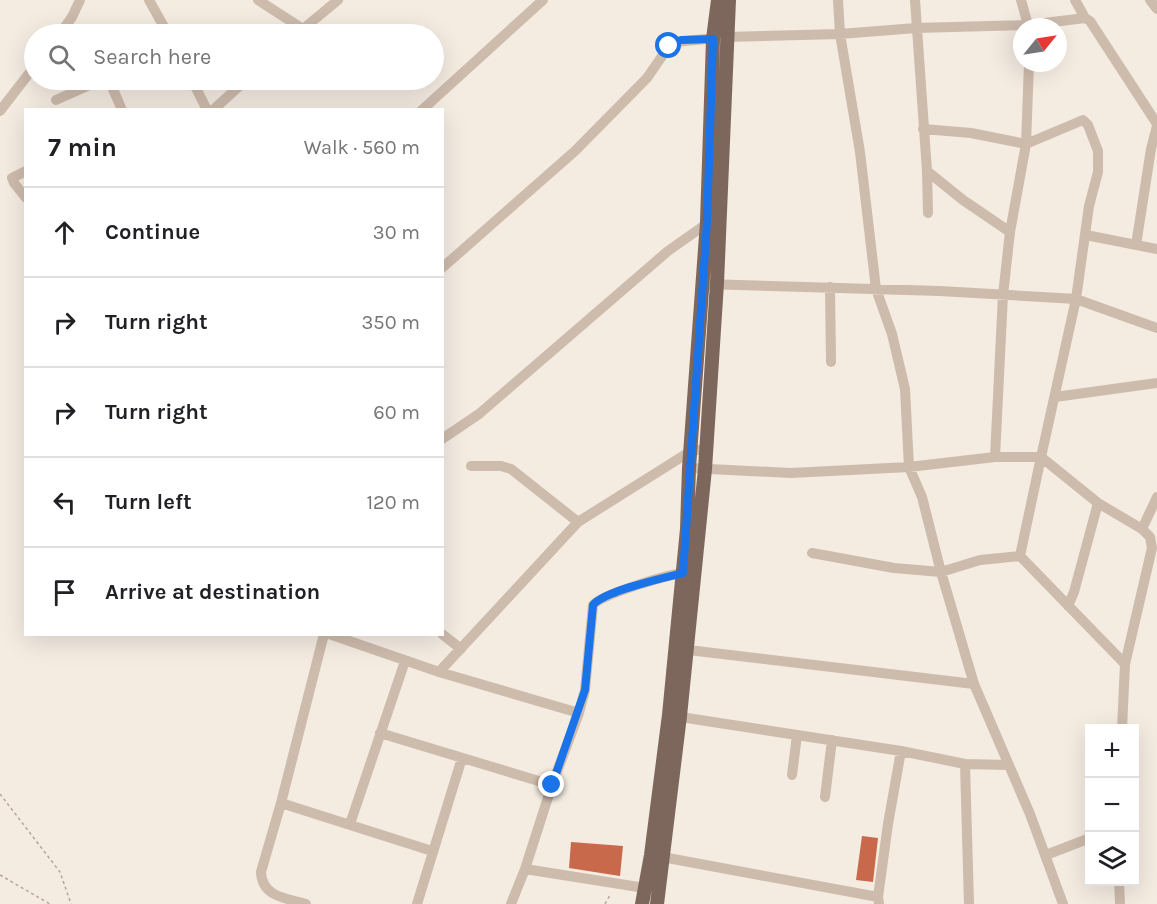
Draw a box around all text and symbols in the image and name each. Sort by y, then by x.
north arrow [1013,18,1067,72]
search box [24,24,444,90]
route start [655,32,681,58]
icon: search [45,41,78,74]
text: Search here [93,44,211,70]
text: 7 min [48,132,117,163]
text: Walk · 560 m [304,136,420,159]
icon: ahead [48,216,81,249]
text: Continue [105,219,200,245]
text: 30 m [373,221,420,244]
icon: right [48,306,81,339]
text: Turn right [105,309,208,335]
text: 350 m [362,311,420,334]
icon: right [48,396,81,429]
text: Turn right [105,399,208,425]
text: 60 m [373,401,420,424]
icon: left [48,486,81,519]
text: Turn left [105,489,192,515]
text: 120 m [366,491,420,514]
icon: arrive [48,576,81,609]
text: Arrive at destination [105,579,320,605]
map controls [1085,724,1139,886]
button: + [1085,724,1139,778]
route end [538,771,564,797]
button: − [1085,778,1139,832]
button: layers [1085,832,1139,886]

